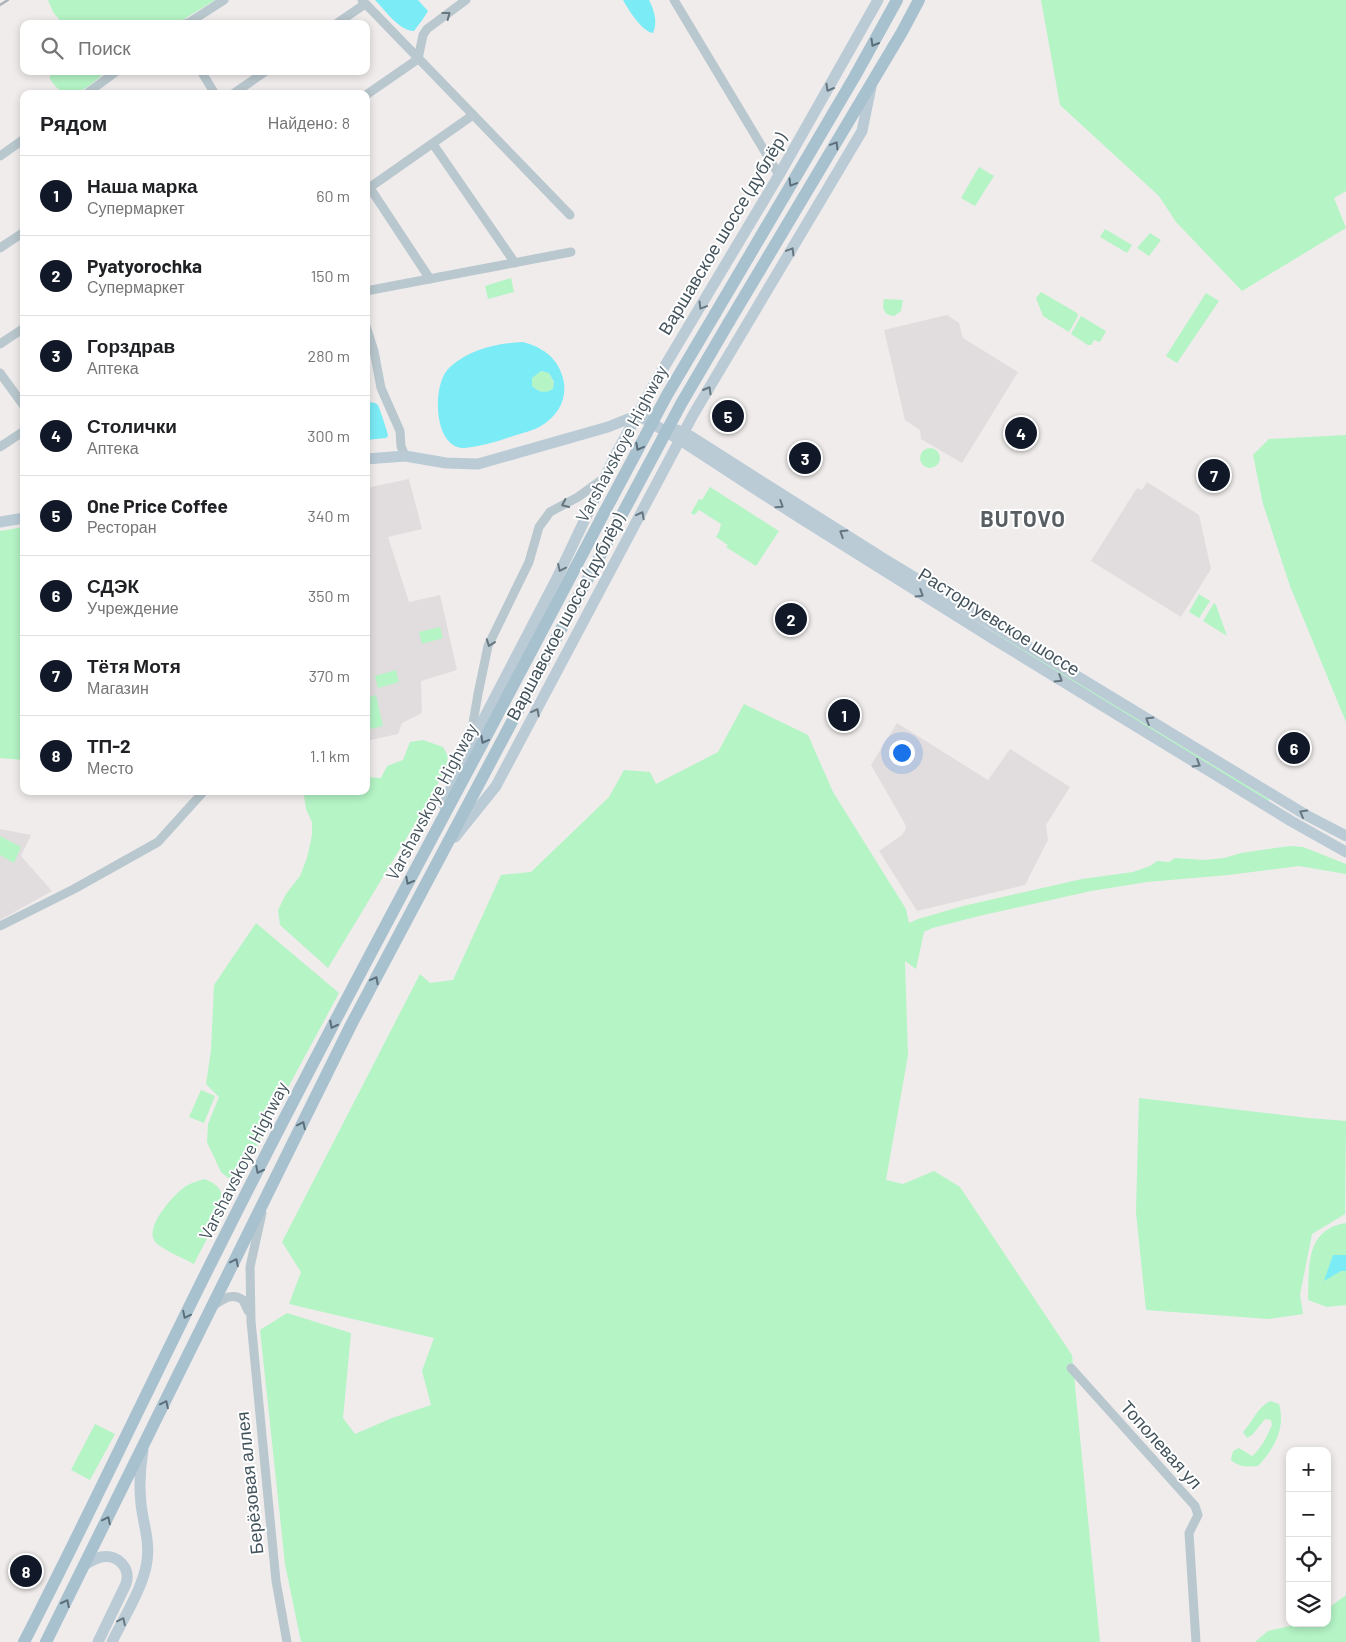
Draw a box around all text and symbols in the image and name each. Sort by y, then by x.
one-way arrow [441,12,450,20]
search box [20,20,370,75]
icon: search [38,34,66,62]
text: Поиск [78,36,131,59]
one-way arrow [870,38,880,47]
one-way arrow [825,83,835,92]
text: Рядом [40,110,107,135]
text: Найдено: 8 [268,113,350,132]
street label: Варшавское шоссе (дублёр) [653,128,791,338]
one-way arrow [828,142,838,151]
text: Наша марка [87,174,198,197]
one-way arrow [789,178,799,187]
text: 1 [53,186,59,205]
text: 60 m [316,186,350,205]
text: Супермаркет [87,198,185,217]
one-way arrow [784,247,794,256]
text: Pyatyorochka [87,254,202,277]
text: 2 [52,266,60,285]
text: 150 m [311,266,350,285]
text: Супермаркет [87,277,185,296]
one-way arrow [698,300,708,309]
text: Горздрав [87,334,175,357]
text: 3 [52,346,60,365]
text: 280 m [308,346,350,365]
text: Аптека [87,358,139,377]
street label: Varshavskoye Highway [570,361,672,526]
one-way arrow [701,387,711,396]
pin: 5 [712,397,744,435]
text: Столички [87,414,177,437]
pin: 4 [1005,414,1037,452]
text: 4 [51,426,61,445]
text: 300 m [307,426,350,445]
text: Аптека [87,438,139,457]
pin: 3 [789,439,821,477]
one-way arrow [635,442,645,451]
pin: 7 [1198,456,1230,494]
text: One Price Coffee [87,494,228,517]
one-way arrow [561,497,570,507]
one-way arrow [774,499,783,508]
district label: BUTOVO [980,505,1066,531]
text: 5 [52,506,60,525]
text: 340 m [307,506,350,525]
street label: Варшавское шоссе (дублёр) [501,509,629,724]
one-way arrow [634,511,644,520]
text: Ресторан [87,517,157,536]
one-way arrow [839,530,848,540]
street label: Расторгуевское шоссе [915,562,1084,680]
one-way arrow [557,563,568,572]
text: СДЭК [87,574,139,597]
text: 6 [52,586,60,605]
text: 350 m [308,586,350,605]
one-way arrow [915,587,924,597]
text: Учреждение [87,598,179,617]
pin: 2 [775,600,807,638]
one-way arrow [486,639,496,647]
text: Тётя Мотя [87,654,181,677]
text: 7 [52,666,60,685]
text: 370 m [309,666,350,685]
one-way arrow [1053,673,1062,682]
text: Магазин [87,678,149,697]
pin: 1 [828,696,860,734]
one-way arrow [530,708,540,717]
one-way arrow [1146,716,1155,726]
street label: Varshavskoye Highway [380,719,482,884]
pin: 6 [1278,729,1310,767]
text: ТП-2 [87,734,131,757]
one-way arrow [480,735,490,744]
your location [889,740,915,766]
text: 8 [52,746,60,765]
text: 1.1 km [310,746,350,765]
one-way arrow [1192,757,1201,767]
text: Место [87,758,133,777]
one-way arrow [1300,809,1309,819]
one-way arrow [405,876,415,885]
one-way arrow [369,976,379,985]
one-way arrow [329,1020,339,1029]
street label: Varshavskoye Highway [194,1078,293,1243]
one-way arrow [296,1121,306,1130]
one-way arrow [255,1164,265,1173]
one-way arrow [229,1258,239,1267]
one-way arrow [182,1310,192,1319]
street label: Тополевая ул [1116,1396,1207,1493]
one-way arrow [158,1400,168,1409]
street label: Берёзовая аллея [231,1411,267,1556]
map controls [1286,1447,1331,1627]
button: + [1286,1447,1331,1492]
button: − [1286,1492,1331,1537]
one-way arrow [101,1516,112,1525]
button: locate [1286,1537,1331,1582]
pin: 8 [10,1552,42,1590]
button: layers [1286,1582,1331,1627]
one-way arrow [60,1599,70,1608]
one-way arrow [116,1617,126,1626]

